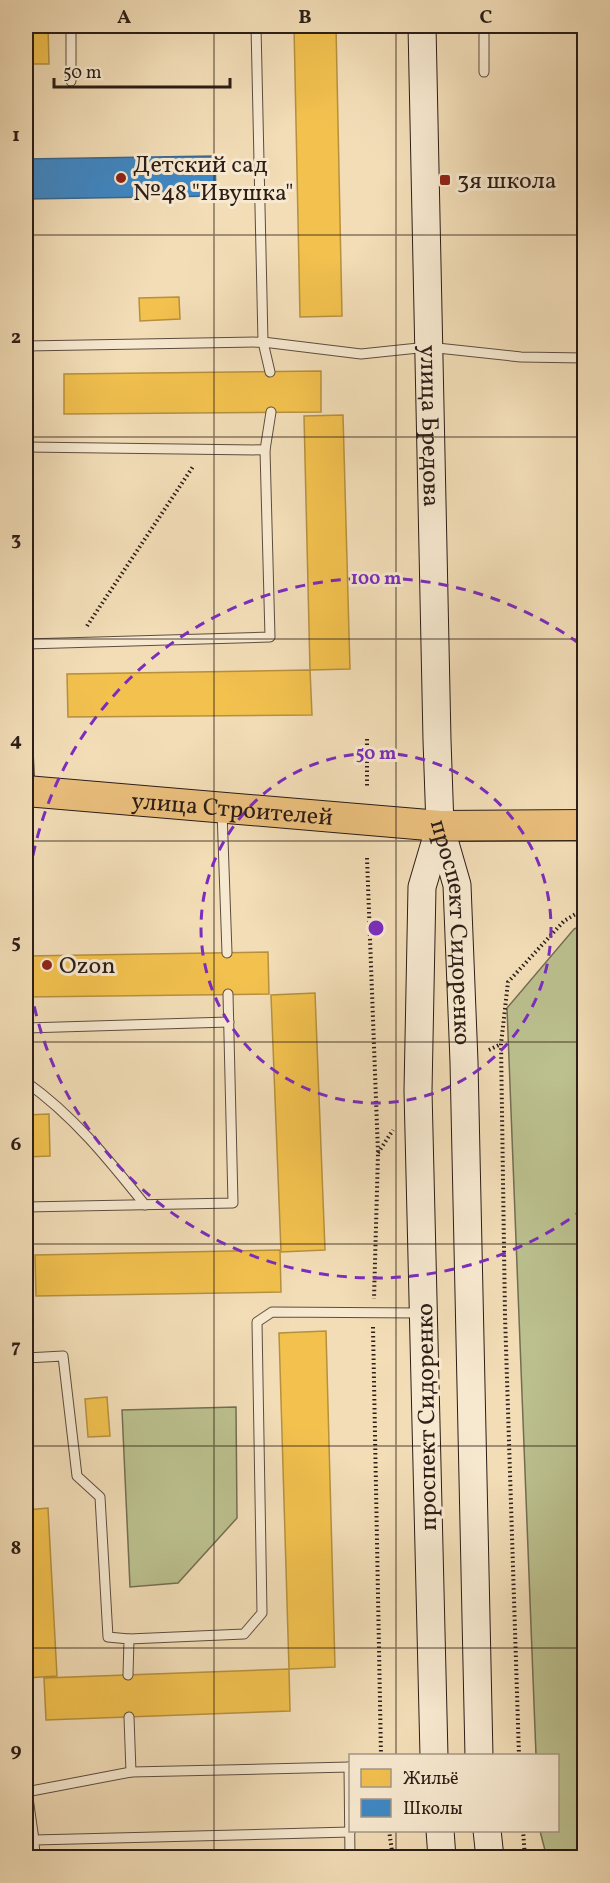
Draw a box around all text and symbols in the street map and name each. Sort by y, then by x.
text: A [117,4,131,32]
text: B [298,4,312,32]
text: C [480,4,493,32]
scale bar [54,51,230,89]
text: 50 m [63,61,102,86]
text: 1 [12,122,20,150]
place label: Детский сад №48 "Ивушка" [133,149,294,211]
place label: 3я школа [457,165,557,199]
marker: Детский сад №48 "Ивушка" [114,171,128,185]
marker: 3я школа [438,173,452,187]
text: 2 [11,324,21,352]
street label: улица Бредова [410,345,447,507]
text: 3 [11,526,21,554]
text: 100 m [351,567,401,592]
text: 4 [10,727,22,755]
text: 50 m [356,742,396,767]
street label: улица Строителей [130,785,334,836]
street label: проспект Сидоренко [420,816,478,1046]
centre of rings [366,918,386,938]
text: 5 [11,929,21,957]
place label: Ozon [59,950,116,984]
marker: Ozon [40,958,54,972]
text: 6 [11,1131,22,1159]
street label: проспект Сидоренко [409,1303,447,1531]
text: 7 [11,1333,21,1361]
text: 8 [11,1535,21,1563]
text: 9 [10,1737,22,1765]
legend [349,1754,559,1832]
text: Жильё [403,1767,459,1792]
text: Школы [403,1797,463,1822]

